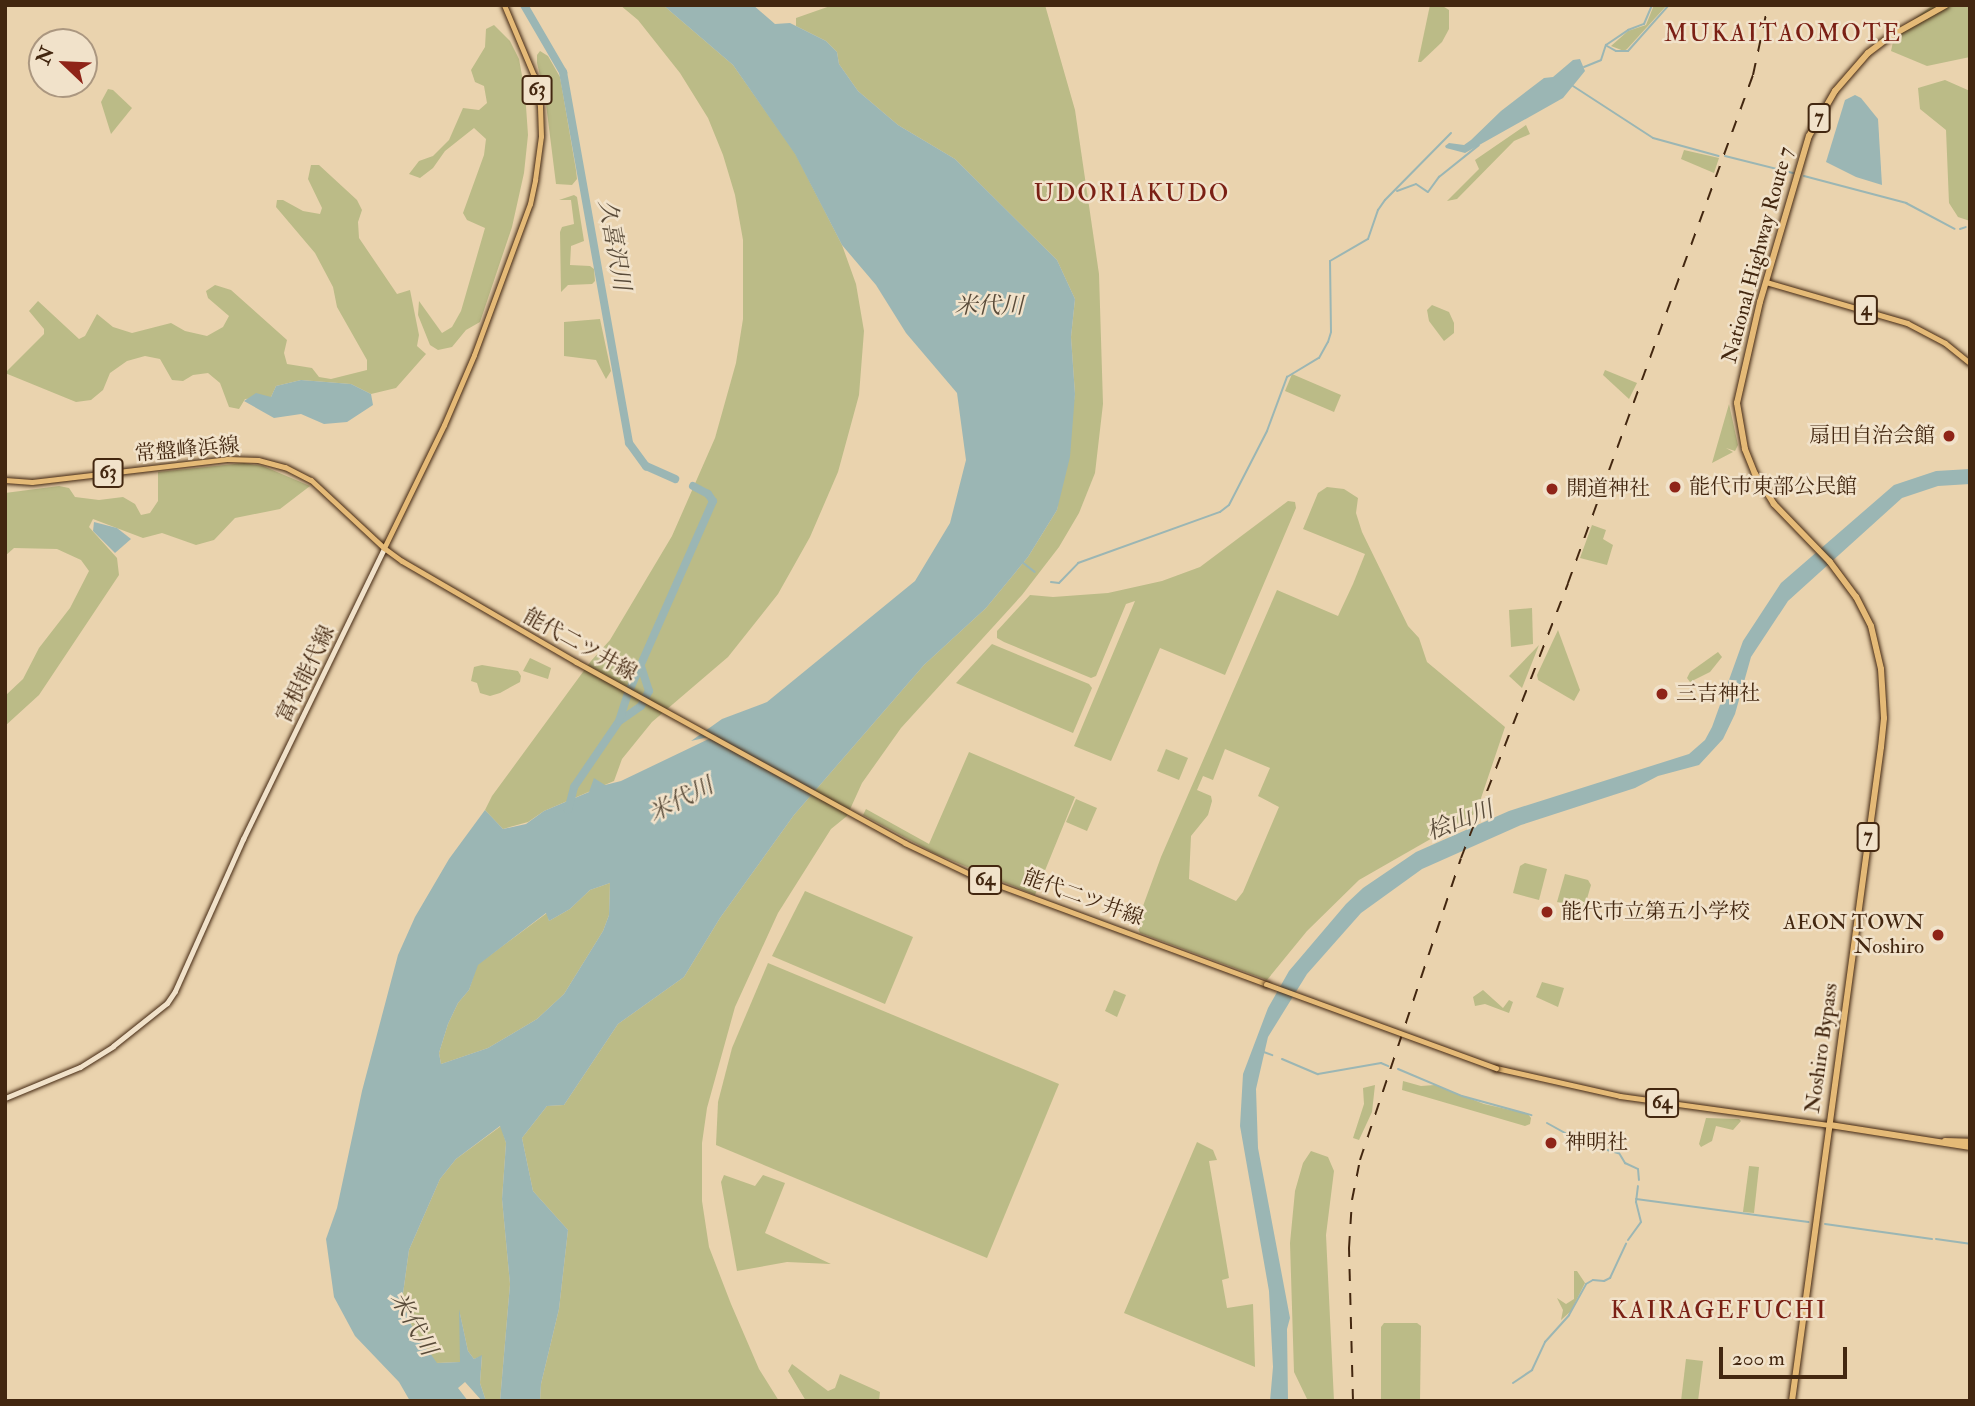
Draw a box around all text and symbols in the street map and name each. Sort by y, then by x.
district label: MUKAITAOMOTE [1666,20,1900,48]
north arrow [28,28,98,98]
text: N [31,43,60,68]
road number: 63 [521,74,553,106]
road number: 7 [1807,102,1831,134]
street label: National Highway Route 7 [1717,144,1799,366]
district label: UDORIAKUDO [1035,180,1229,208]
water label: 久喜沢川 [592,197,636,293]
water label: 米代川 [955,292,1023,320]
road number: 4 [1854,294,1878,326]
place label: 扇田自治会館 [1809,423,1935,449]
marker: 扇田自治会館 [1941,428,1957,444]
street label: 常盤峰浜線 [134,433,240,467]
road number: 63 [92,458,124,488]
place label: 能代市東部公民館 [1689,474,1857,500]
place label: 開道神社 [1566,476,1650,502]
marker: 能代市東部公民館 [1667,479,1683,495]
marker: 開道神社 [1544,481,1560,497]
street label: 能代二ツ井線 [519,603,641,687]
street label: 富根能代線 [272,621,340,727]
place label: 三吉神社 [1676,681,1760,707]
marker: 三吉神社 [1654,686,1670,702]
water label: 米代川 [644,772,718,828]
water label: 桧山川 [1423,796,1497,846]
road number: 7 [1856,822,1880,852]
road number: 64 [968,864,1002,895]
street label: 能代二ツ井線 [1019,865,1147,931]
place label: 能代市立第五小学校 [1561,899,1750,925]
marker: 能代市立第五小学校 [1539,904,1555,920]
place label: AEON TOWN Noshiro [1783,910,1924,960]
marker: AEON TOWN Noshiro [1930,927,1946,943]
street label: Noshiro Bypass [1800,981,1844,1115]
road number: 64 [1644,1088,1680,1119]
place label: 神明社 [1565,1130,1628,1156]
marker: 神明社 [1543,1135,1559,1151]
water label: 米代川 [384,1287,442,1361]
district label: KAIRAGEFUCHI [1612,1297,1826,1325]
scale bar [1723,1332,1851,1376]
text: 200 m [1732,1345,1785,1372]

